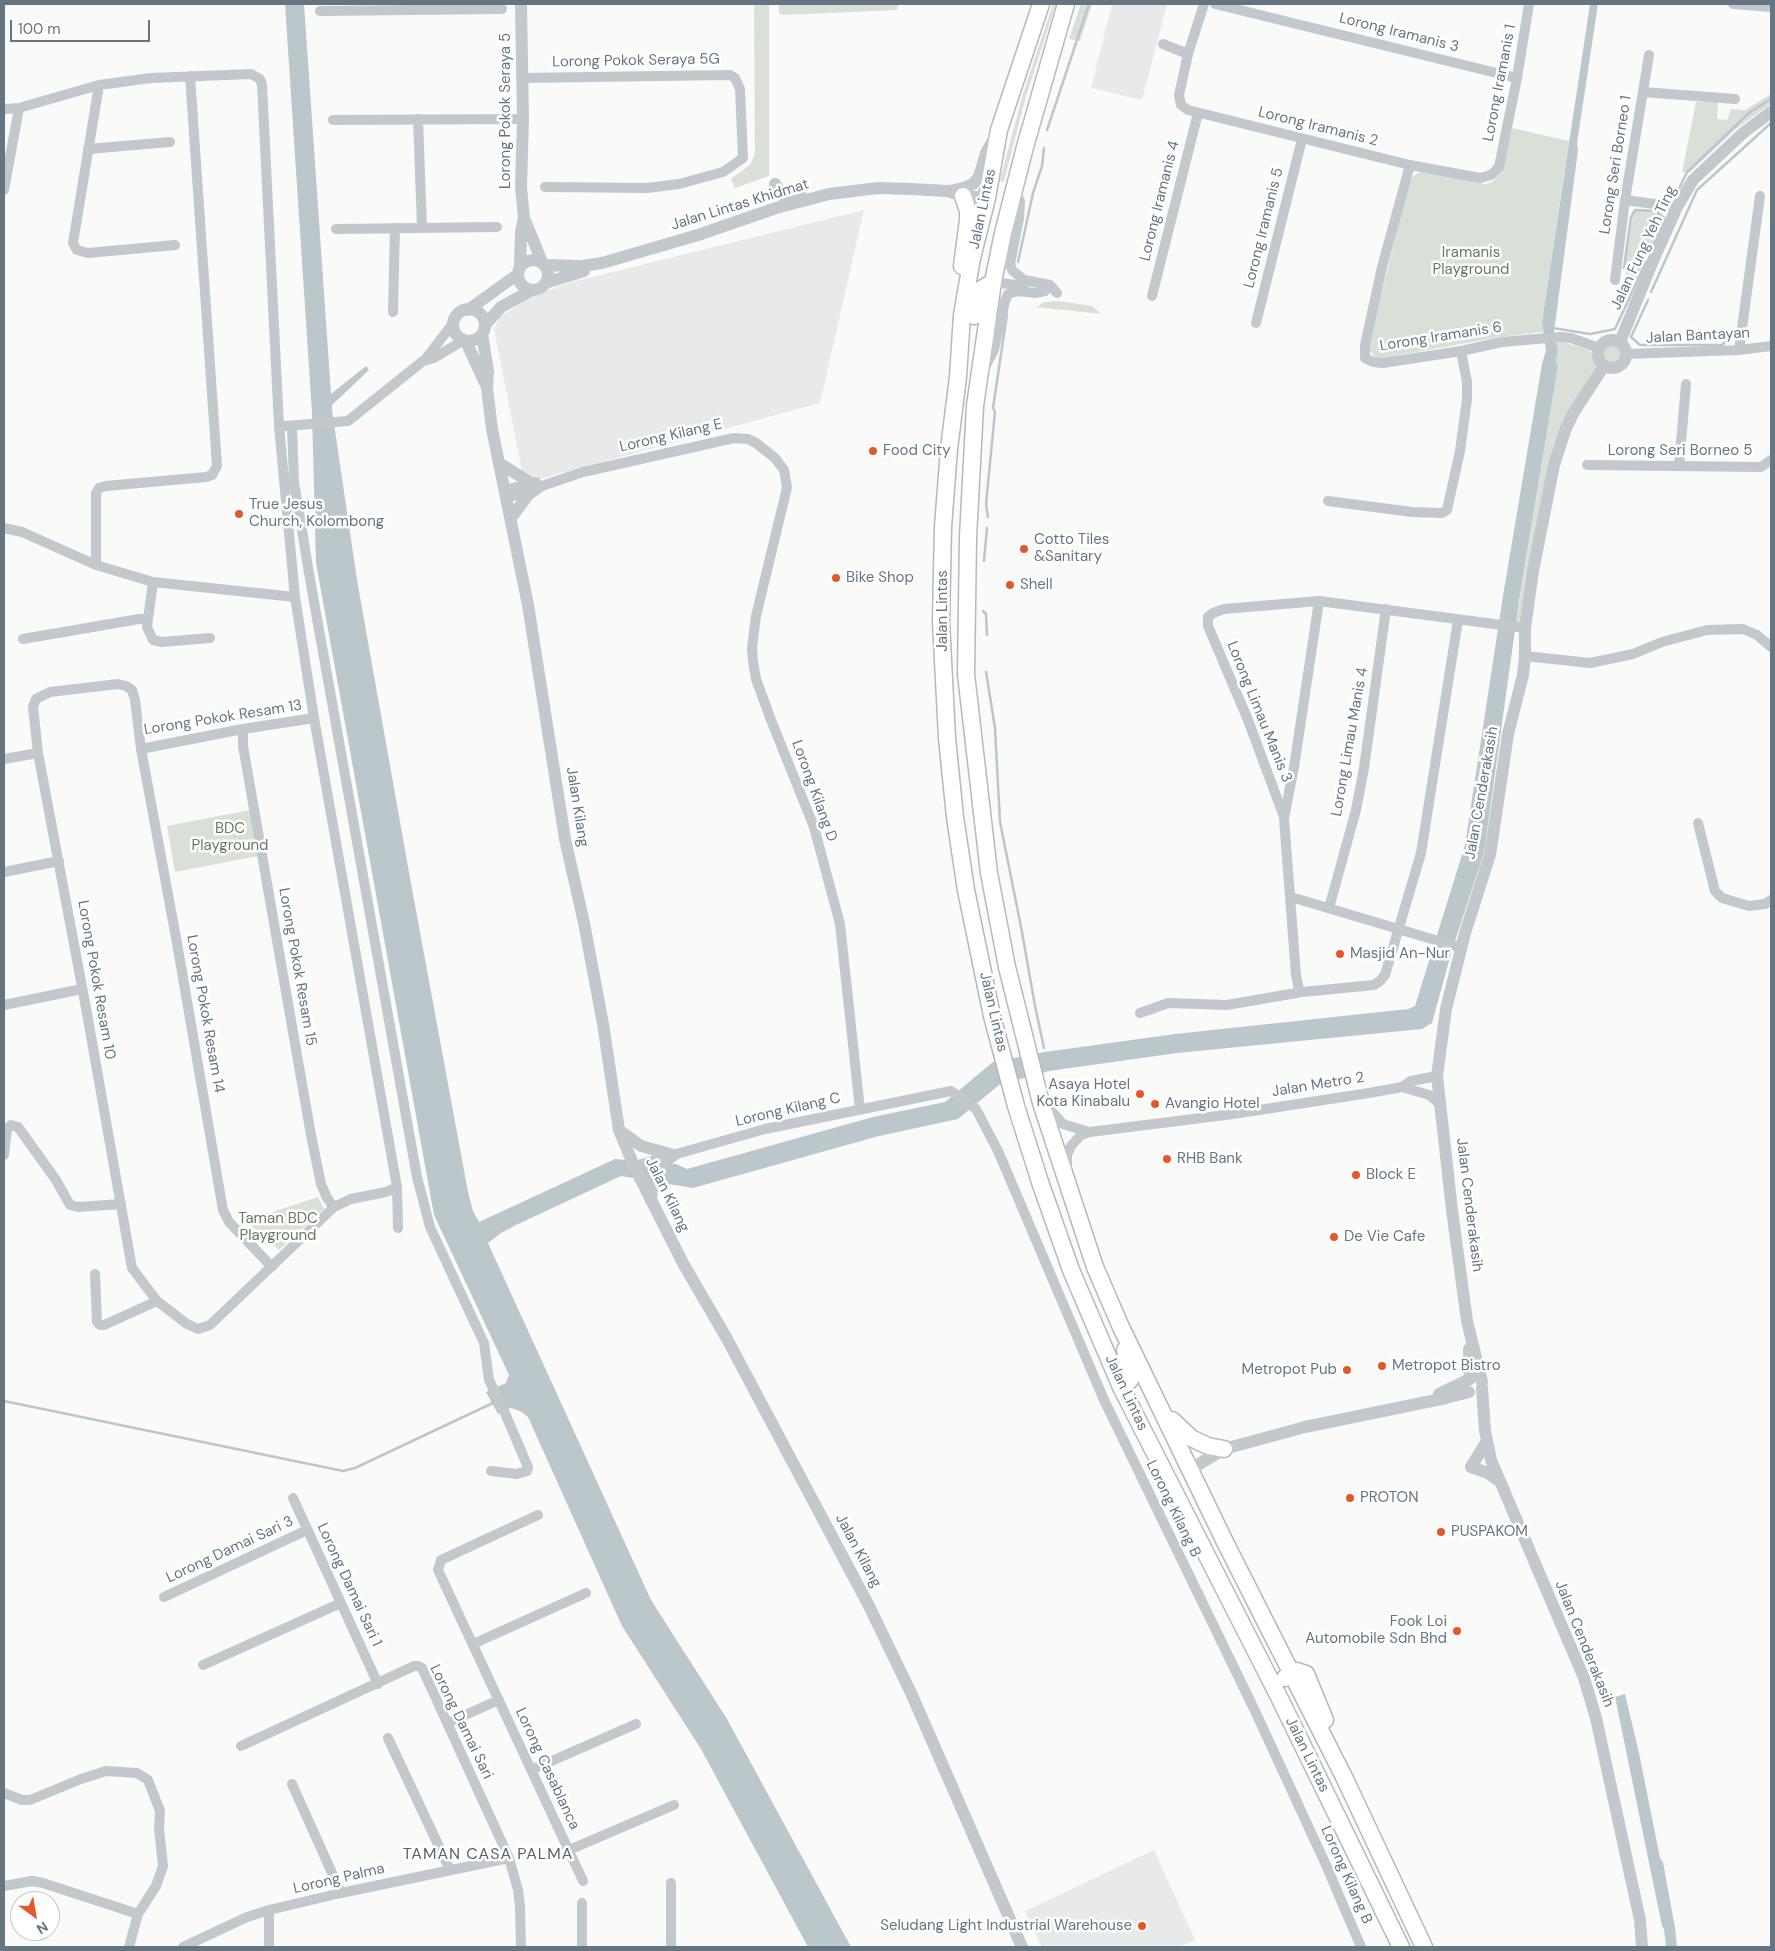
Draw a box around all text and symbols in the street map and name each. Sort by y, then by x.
street label: Lorong Iramanis 3 [1337,9,1461,57]
scale bar [12,10,152,42]
text: 100 m [18,19,61,39]
street label: Lorong Iramanis 1 [1480,23,1520,143]
street label: Lorong Pokok Seraya 5 [497,33,515,189]
street label: Lorong Pokok Seraya 5G [552,51,720,71]
street label: Lorong Seri Borneo 1 [1596,94,1636,236]
street label: Lorong Iramanis 2 [1256,103,1380,151]
street label: Lorong Iramanis 4 [1136,139,1184,263]
street label: Lorong Iramanis 5 [1240,166,1288,290]
street label: Jalan Lintas [966,167,1000,251]
street label: Jalan Lintas Khidmat [669,175,811,235]
street label: Jalan Fung Yeh Ting [1607,183,1681,313]
park label: Iramanis Playground [1433,244,1509,279]
street label: Lorong Iramanis 6 [1379,318,1503,356]
street label: Jalan Bantayan [1646,324,1750,348]
street label: Lorong Kilang E [618,415,724,457]
place label: Food City [883,442,950,460]
street label: Lorong Seri Borneo 5 [1608,442,1752,460]
marker: Food City [867,445,879,457]
place label: True Jesus Church, Kolombong [249,496,384,531]
marker: True Jesus Church, Kolombong [233,508,245,520]
place label: Cotto Tiles &Sanitary [1034,531,1109,566]
marker: Cotto Tiles &Sanitary [1018,543,1030,555]
place label: Bike Shop [846,569,914,587]
street label: Jalan Lintas [934,570,952,652]
marker: Bike Shop [830,572,842,584]
place label: Shell [1020,576,1053,594]
marker: Shell [1004,579,1016,591]
street label: Lorong Limau Manis 3 [1222,639,1296,785]
street label: Lorong Limau Manis 4 [1328,666,1372,818]
street label: Lorong Pokok Resam 13 [143,697,303,739]
street label: Jalan Cenderakasih [1461,725,1503,861]
street label: Lorong Kilang D [787,738,841,844]
street label: Jalan Kilang [562,766,592,848]
park label: BDC Playground [192,820,268,855]
street label: Lorong Pokok Resam 15 [274,887,320,1047]
street label: Lorong Pokok Resam 10 [73,899,119,1061]
street label: Lorong Pokok Resam 14 [182,934,228,1094]
place label: Masjid An-Nur [1350,945,1450,963]
marker: Masjid An-Nur [1334,948,1346,960]
street label: Jalan Lintas [975,970,1011,1054]
street label: Jalan Metro 2 [1271,1069,1365,1101]
place label: Asaya Hotel Kota Kinabalu [1036,1076,1130,1111]
marker: Asaya Hotel Kota Kinabalu [1134,1088,1146,1100]
street label: Lorong Kilang C [734,1089,842,1131]
place label: Avangio Hotel [1165,1095,1260,1113]
marker: Avangio Hotel [1149,1098,1161,1110]
street label: Jalan Cenderakasih [1452,1137,1486,1273]
place label: RHB Bank [1177,1150,1243,1168]
marker: RHB Bank [1161,1153,1173,1165]
street label: Jalan Kilang [641,1155,693,1235]
place label: Block E [1366,1166,1416,1184]
marker: Block E [1350,1169,1362,1181]
park label: Taman BDC Playground [238,1210,318,1245]
place label: De Vie Cafe [1344,1228,1425,1246]
marker: De Vie Cafe [1328,1231,1340,1243]
street label: Jalan Lintas [1101,1352,1151,1434]
place label: Metropot Bistro [1392,1357,1501,1375]
marker: Metropot Bistro [1376,1360,1388,1372]
place label: Metropot Pub [1242,1361,1337,1379]
marker: Metropot Pub [1341,1364,1353,1376]
street label: Lorong Kilang B [1142,1458,1204,1560]
place label: PROTON [1360,1489,1419,1507]
marker: PROTON [1344,1492,1356,1504]
street label: Jalan Kilang [831,1511,885,1591]
street label: Lorong Damai Sari 3 [164,1513,296,1587]
street label: Lorong Damai Sari 1 [313,1521,385,1649]
place label: PUSPAKOM [1451,1523,1528,1541]
marker: PUSPAKOM [1435,1526,1447,1538]
street label: Jalan Cenderakasih [1550,1578,1618,1710]
place label: Fook Loi Automobile Sdn Bhd [1305,1613,1447,1648]
marker: Fook Loi Automobile Sdn Bhd [1451,1625,1463,1637]
street label: Lorong Damai Sari [425,1662,497,1782]
street label: Lorong Casablanca [511,1705,583,1833]
street label: Jalan Lintas [1281,1714,1333,1796]
street label: Lorong Kilang B [1316,1823,1376,1927]
district label: TAMAN CASA PALMA [401,1845,575,1865]
street label: Lorong Palma [292,1860,386,1898]
north arrow [10,1891,60,1941]
place label: Seludang Light Industrial Warehouse [880,1917,1132,1935]
text: N [33,1918,52,1938]
marker: Seludang Light Industrial Warehouse [1136,1920,1148,1932]

